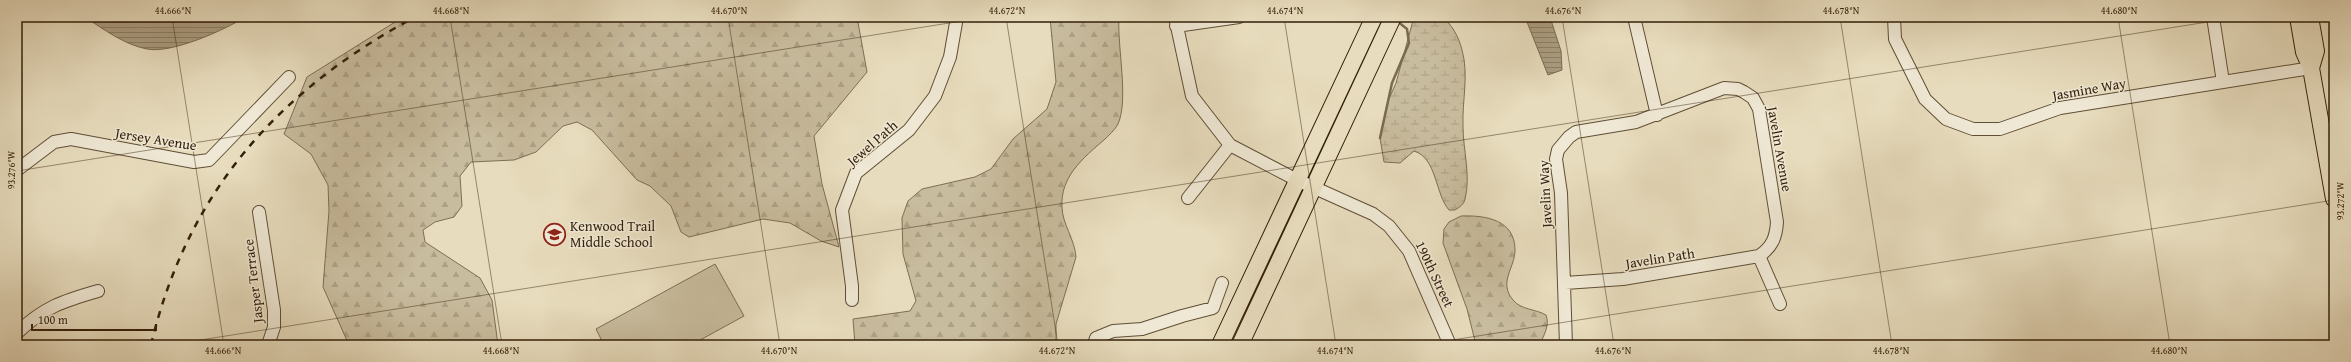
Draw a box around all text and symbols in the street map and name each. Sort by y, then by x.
text: 44.666°N [155,3,192,18]
text: 44.668°N [433,3,470,18]
text: 44.670°N [711,3,748,18]
text: 44.672°N [989,3,1026,18]
text: 44.674°N [1267,3,1304,18]
text: 44.676°N [1545,3,1582,18]
text: 44.678°N [1823,3,1860,18]
text: 44.680°N [2101,3,2138,18]
street label: Jasmine Way [2049,73,2127,106]
street label: Javelin Avenue [1762,103,1797,193]
street label: Jewel Path [841,115,902,172]
street label: Jersey Avenue [112,122,198,155]
text: 93.276°W [4,150,19,189]
street label: Javelin Way [1533,160,1557,230]
text: 93.272°W [2333,181,2348,220]
place label: Kenwood Trail Middle School [570,216,655,252]
school or university icon: Kenwood Trail Middle School [541,221,567,247]
street label: 190th Street [1411,237,1459,311]
street label: Jasper Terrace [238,238,268,326]
street label: Javelin Path [1622,243,1696,274]
scale bar [32,306,156,332]
text: 100 m [38,311,68,328]
text: 44.666°N [205,343,242,358]
text: 44.668°N [483,343,520,358]
text: 44.670°N [761,343,798,358]
text: 44.672°N [1039,343,1076,358]
text: 44.674°N [1317,343,1354,358]
text: 44.676°N [1595,343,1632,358]
text: 44.678°N [1873,343,1910,358]
text: 44.680°N [2151,343,2188,358]

